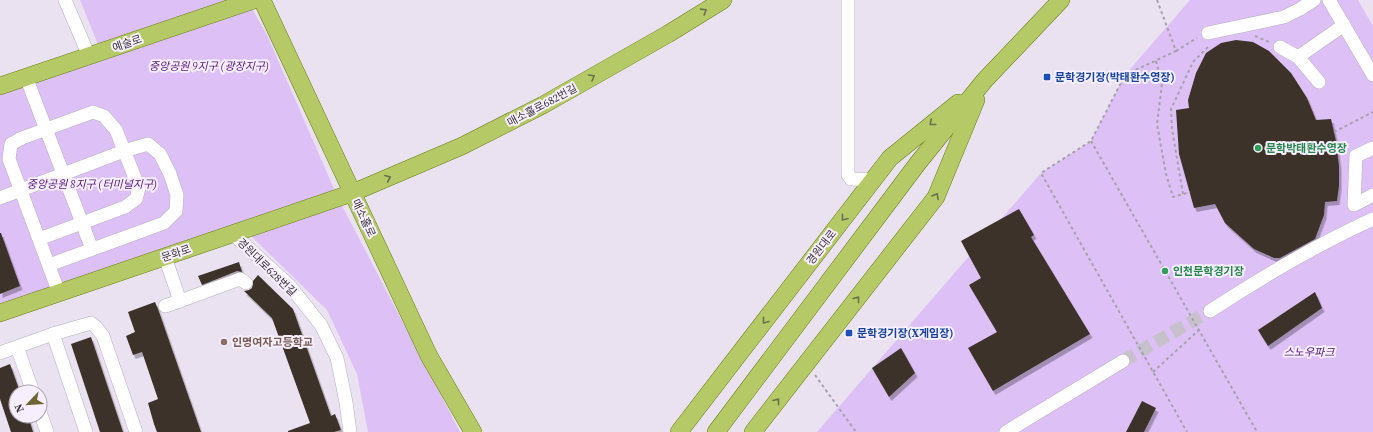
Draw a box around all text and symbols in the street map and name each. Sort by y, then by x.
one-way arrow [700,9,707,16]
street label: 예술로 [110,31,144,56]
park label: 중앙공원 9지구 (광장지구) [149,59,269,74]
place label: 문학경기장(박태환수영장) [1055,70,1175,85]
marker: 문학경기장(박태환수영장) [1042,72,1052,82]
one-way arrow [588,74,595,81]
street label: 매소홀로682번길 [505,81,580,130]
one-way arrow [930,119,937,126]
place label: 문학박태환수영장 [1266,141,1347,156]
marker: 문학박태환수영장 [1253,143,1263,153]
one-way arrow [384,175,391,183]
park label: 중앙공원 8지구 (터미널지구) [27,177,157,192]
one-way arrow [931,193,938,200]
street label: 매소홀로 [348,197,379,240]
one-way arrow [842,213,849,220]
street label: 경원대로 [803,227,840,268]
street label: 경원대로628번길 [234,235,300,300]
street label: 문화로 [159,241,193,266]
place label: 인천문학경기장 [1173,264,1244,279]
marker: 인천문학경기장 [1160,266,1170,276]
one-way arrow [852,296,859,303]
one-way arrow [762,316,769,323]
place label: 문학경기장(X게임장) [857,326,953,341]
marker: 문학경기장(X게임장) [844,328,854,338]
place label: 인명여자고등학교 [232,335,313,350]
marker: 인명여자고등학교 [219,337,229,347]
park label: 스노우파크 [1284,345,1335,360]
north arrow [8,384,48,424]
one-way arrow [772,399,779,406]
text: N [11,401,28,415]

